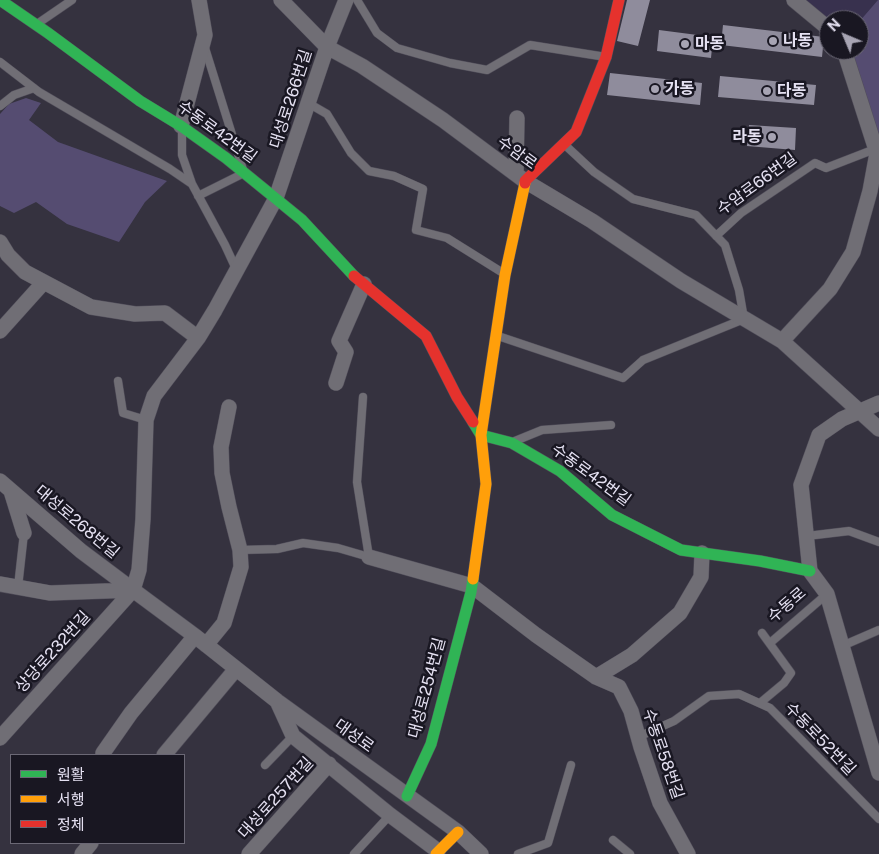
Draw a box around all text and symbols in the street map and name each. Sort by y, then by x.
north arrow [819,10,869,60]
text: N [825,16,844,35]
place label: 나동 [783,31,812,51]
place label: 마동 [695,34,724,54]
marker: 나동 [767,35,779,47]
marker: 마동 [679,38,691,50]
street label: 대성로266번길 [266,47,316,151]
place label: 가동 [665,79,694,99]
place label: 다동 [777,81,806,101]
marker: 가동 [649,83,661,95]
marker: 다동 [761,85,773,97]
street label: 수동로42번길 [174,97,260,167]
place label: 라동 [733,127,762,147]
marker: 라동 [766,131,778,143]
street label: 수암로 [493,132,541,174]
street label: 수암로66번길 [714,149,800,219]
street label: 수동로42번길 [548,440,634,510]
street label: 대성로268번길 [31,481,123,563]
street label: 수동로 [764,583,810,627]
street label: 상당로232번길 [11,607,95,697]
street label: 대성로254번길 [404,636,450,740]
street label: 수동로52번길 [781,699,859,779]
street label: 수동로58번길 [639,706,687,802]
street label: 대성로 [330,715,378,757]
street label: 대성로257번길 [234,753,318,843]
legend [10,754,185,844]
text: 원활 [57,766,85,783]
text: 서행 [57,791,85,808]
text: 정체 [57,816,85,833]

